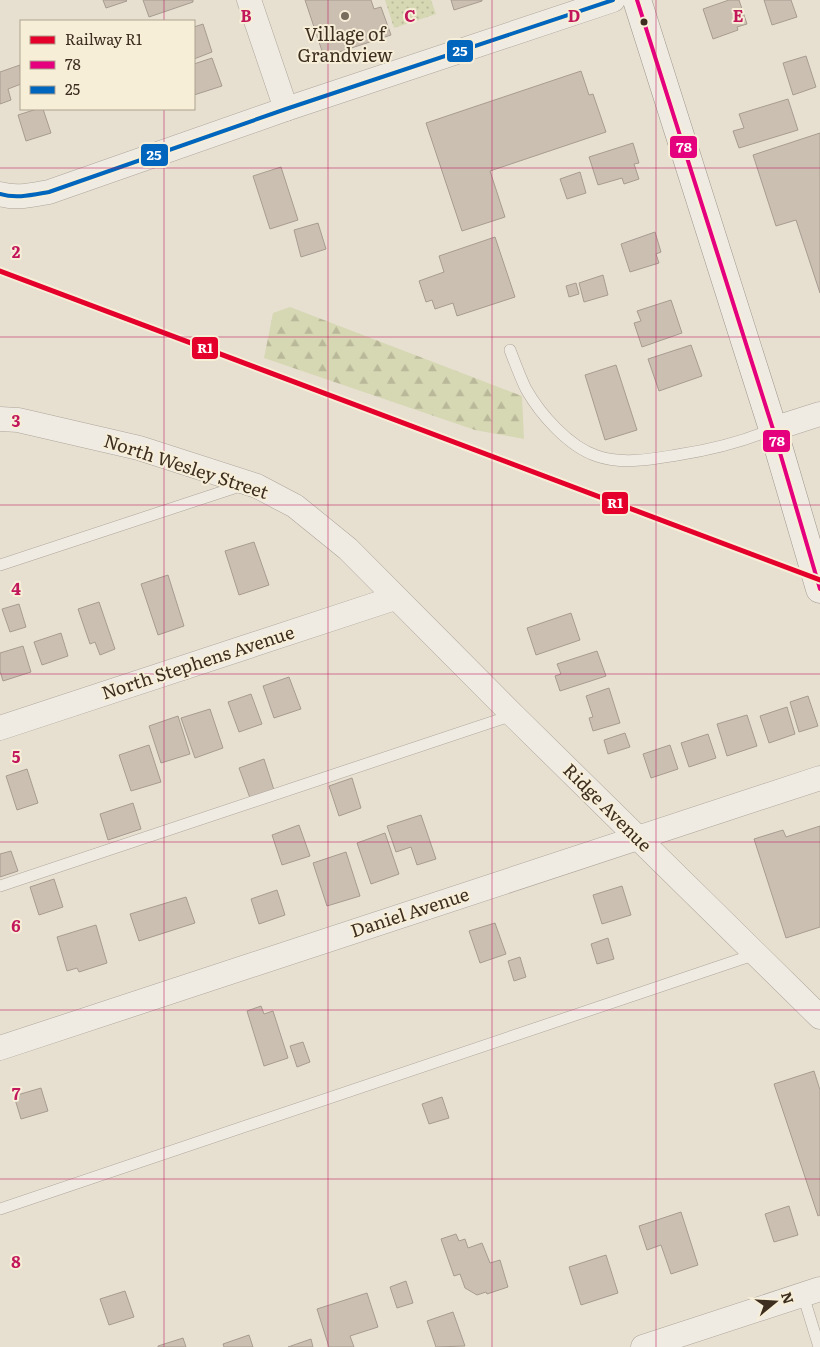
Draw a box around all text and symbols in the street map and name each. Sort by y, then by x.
text: B [240,3,252,27]
text: C [404,3,416,27]
text: D [568,3,580,27]
text: E [733,3,744,27]
marker: Village of Grandview [339,10,351,22]
unlabelled marker [639,17,649,27]
legend [20,20,195,110]
place label: Village of Grandview [297,20,393,68]
text: Railway R1 [65,27,142,50]
line badge: 25 [446,39,474,63]
text: 25 [452,40,468,60]
text: 78 [65,52,81,75]
text: 25 [65,77,81,100]
line badge: 78 [669,135,698,159]
text: 78 [676,136,692,156]
line badge: 25 [140,143,169,167]
text: 25 [146,144,162,164]
text: 2 [12,239,21,263]
line badge: R1 [191,336,219,360]
text: R1 [197,337,213,357]
text: 3 [12,408,21,432]
street label: North Wesley Street [101,426,273,505]
line badge: 78 [762,429,791,453]
text: 78 [769,430,785,450]
line badge: R1 [601,491,629,515]
text: R1 [607,492,623,512]
text: 4 [11,576,21,600]
street label: North Stephens Avenue [98,618,297,706]
text: 5 [12,744,21,768]
street label: Ridge Avenue [558,756,659,857]
street label: Daniel Avenue [347,880,472,943]
text: 6 [11,913,21,937]
text: 7 [12,1081,21,1105]
text: 8 [11,1249,21,1273]
north arrow [750,1277,800,1327]
text: N [777,1289,800,1307]

